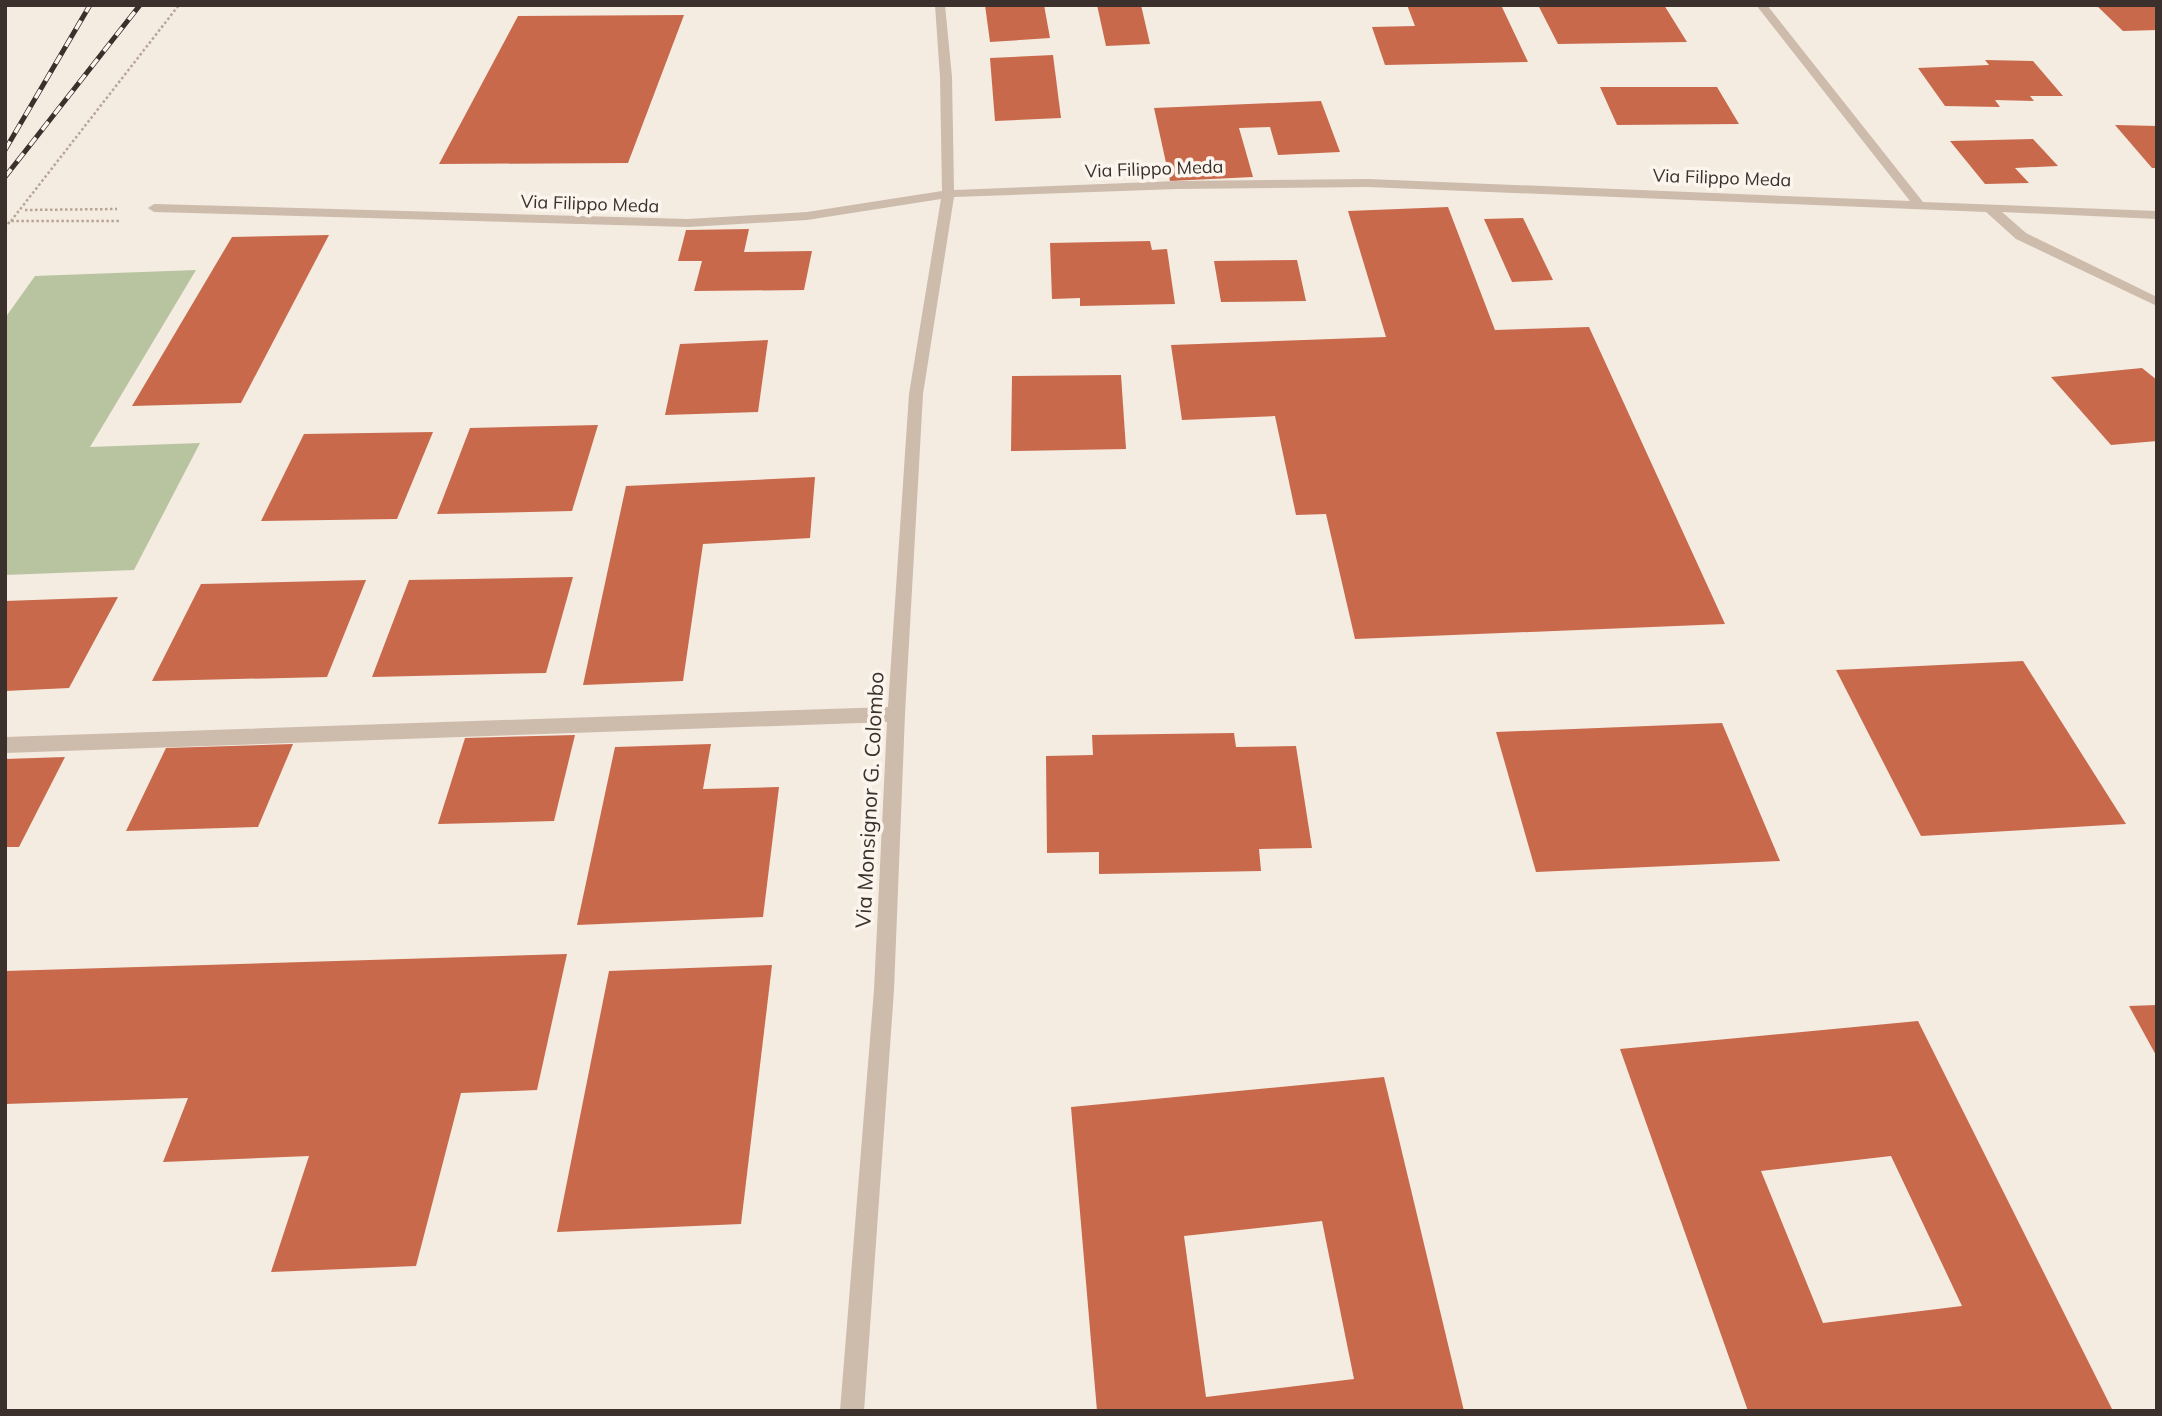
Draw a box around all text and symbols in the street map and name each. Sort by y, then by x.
street label: Via Filippo Meda [1084,155,1224,182]
street label: Via Filippo Meda [1652,164,1792,191]
street label: Via Filippo Meda [520,190,660,217]
street label: Via Monsignor G. Colombo [849,671,889,929]

